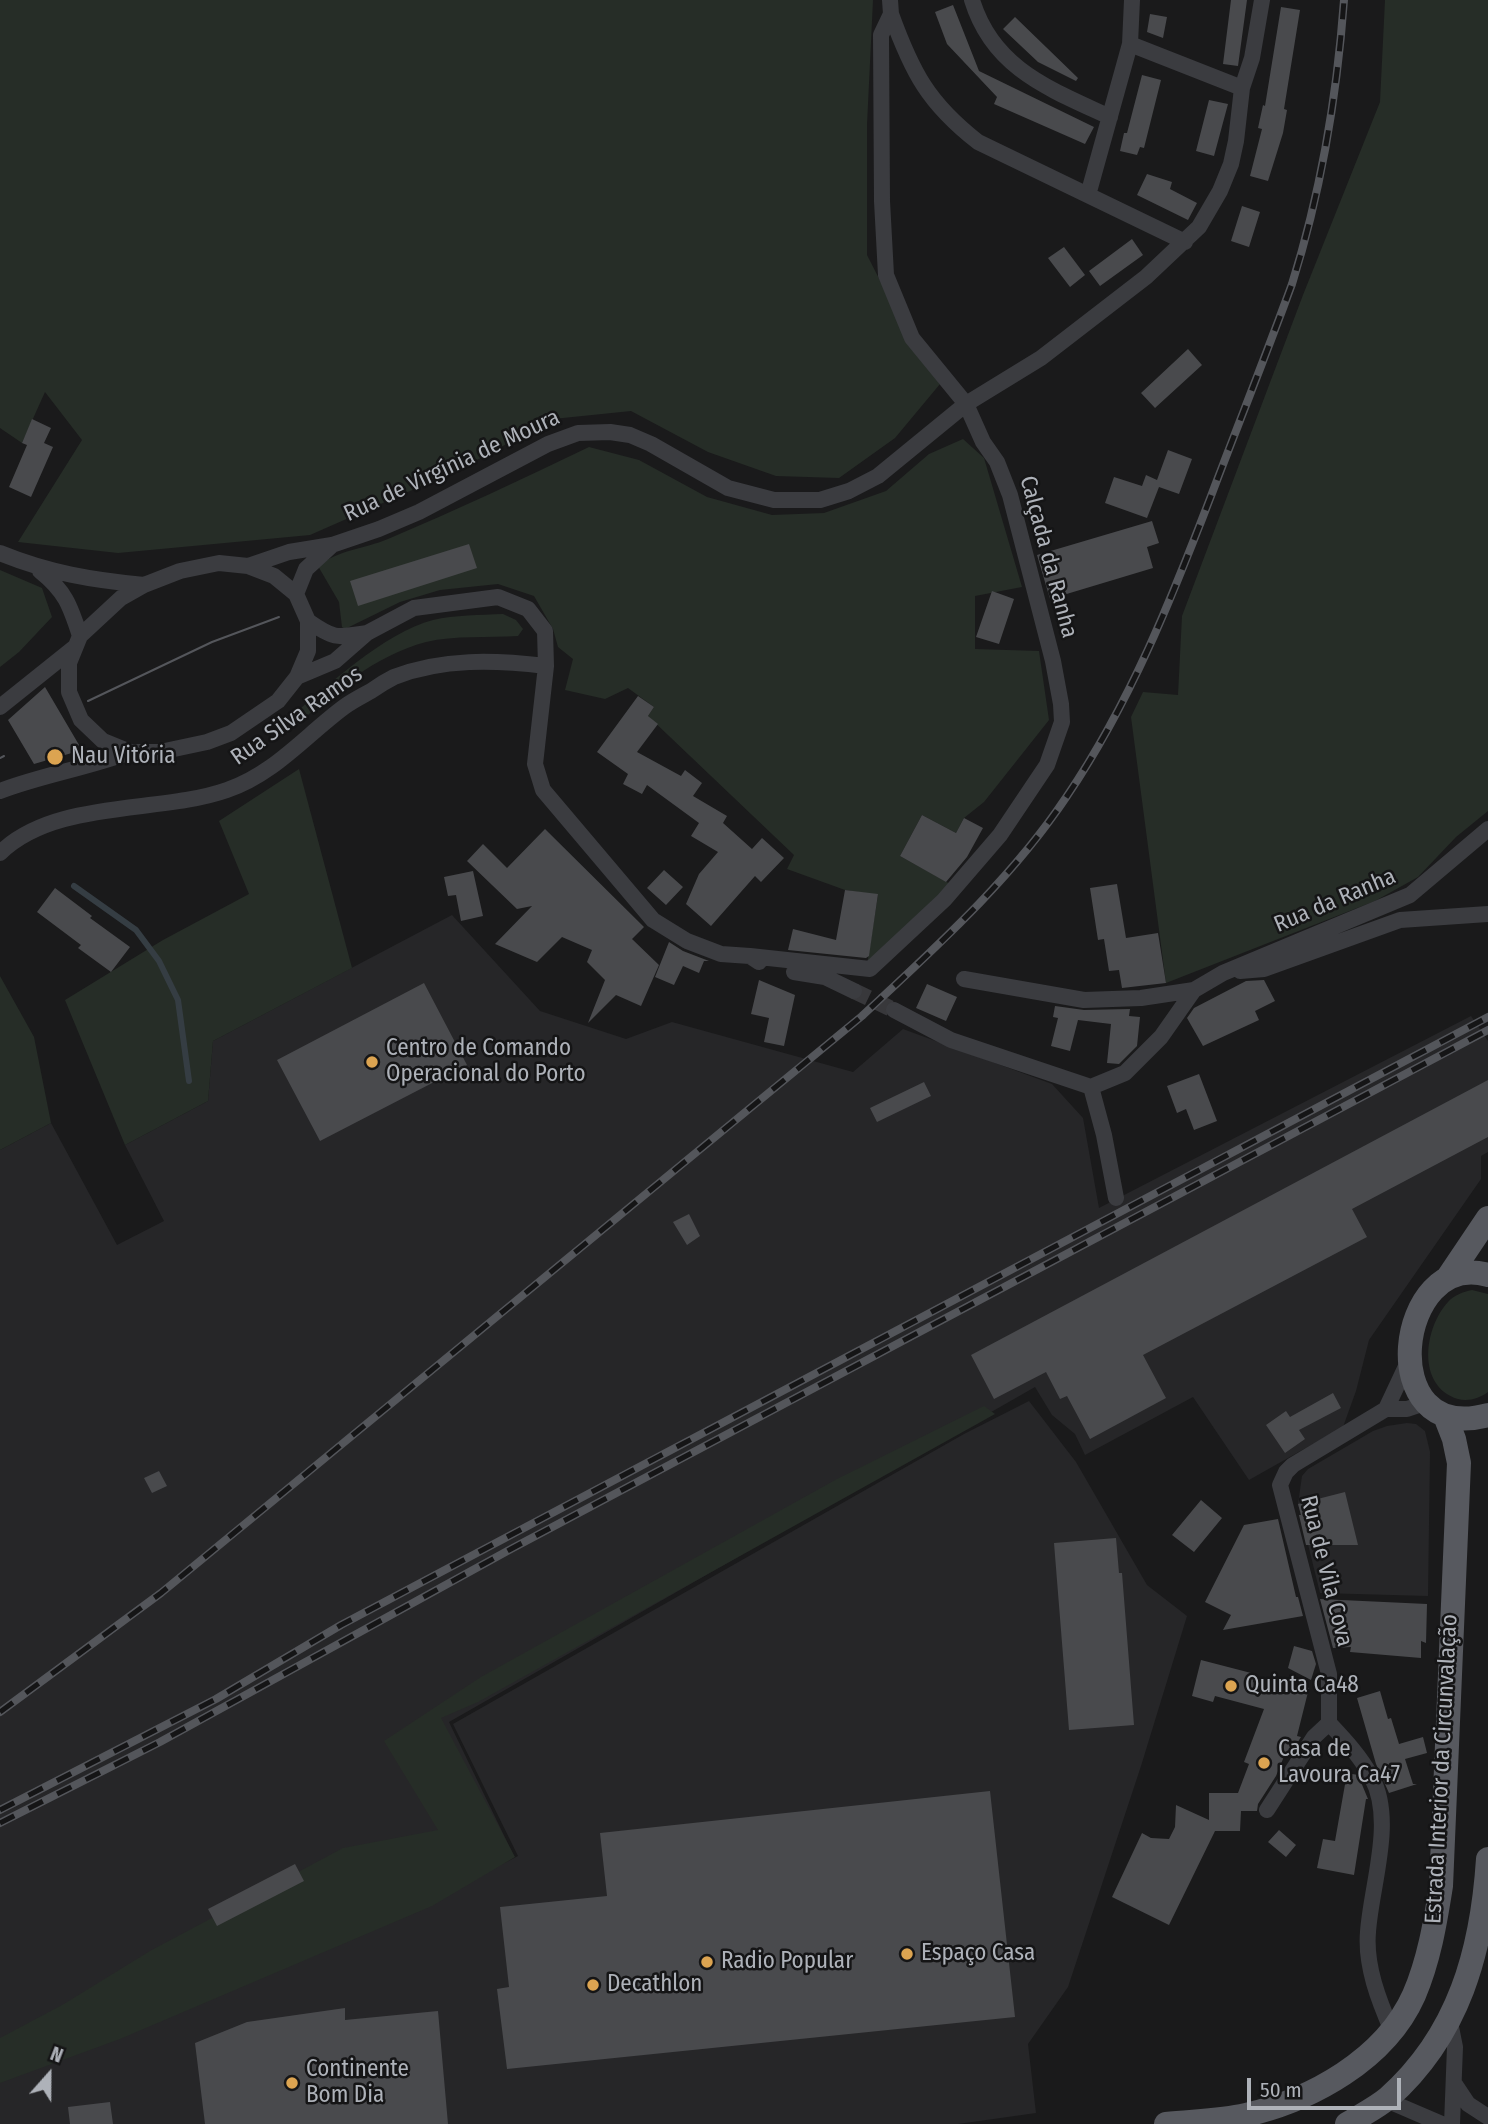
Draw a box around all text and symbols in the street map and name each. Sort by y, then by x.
street label: Rua de Virgínia de Moura [340,404,564,528]
street label: Calçada da Ranha [1013,473,1083,641]
street label: Rua Silva Ramos [226,661,368,771]
place label: Nau Vitória [71,743,176,771]
marker: Nau Vitória [45,747,65,767]
street label: Rua da Ranha [1270,863,1400,939]
place label: Centro de Comando Operacional do Porto [386,1035,586,1089]
marker: Centro de Comando Operacional do Porto [364,1054,380,1070]
street label: Rua de Vila Cova [1294,1493,1358,1649]
street label: Estrada Interior da Circunvalação [1420,1613,1464,1925]
place label: Quinta Ca48 [1245,1672,1359,1700]
marker: Quinta Ca48 [1223,1678,1239,1694]
place label: Casa de Lavoura Ca47 [1278,1736,1400,1790]
marker: Casa de Lavoura Ca47 [1256,1755,1272,1771]
place label: Espaço Casa [921,1940,1035,1968]
marker: Espaço Casa [899,1946,915,1962]
place label: Radio Popular [721,1948,853,1976]
marker: Radio Popular [699,1954,715,1970]
place label: Decathlon [607,1971,702,1999]
marker: Decathlon [585,1977,601,1993]
north arrow [14,2040,84,2110]
text: N [47,2042,66,2068]
place label: Continente Bom Dia [306,2056,409,2110]
scale bar [1250,2064,1404,2108]
marker: Continente Bom Dia [284,2075,300,2091]
text: 50 m [1260,2077,1302,2103]

